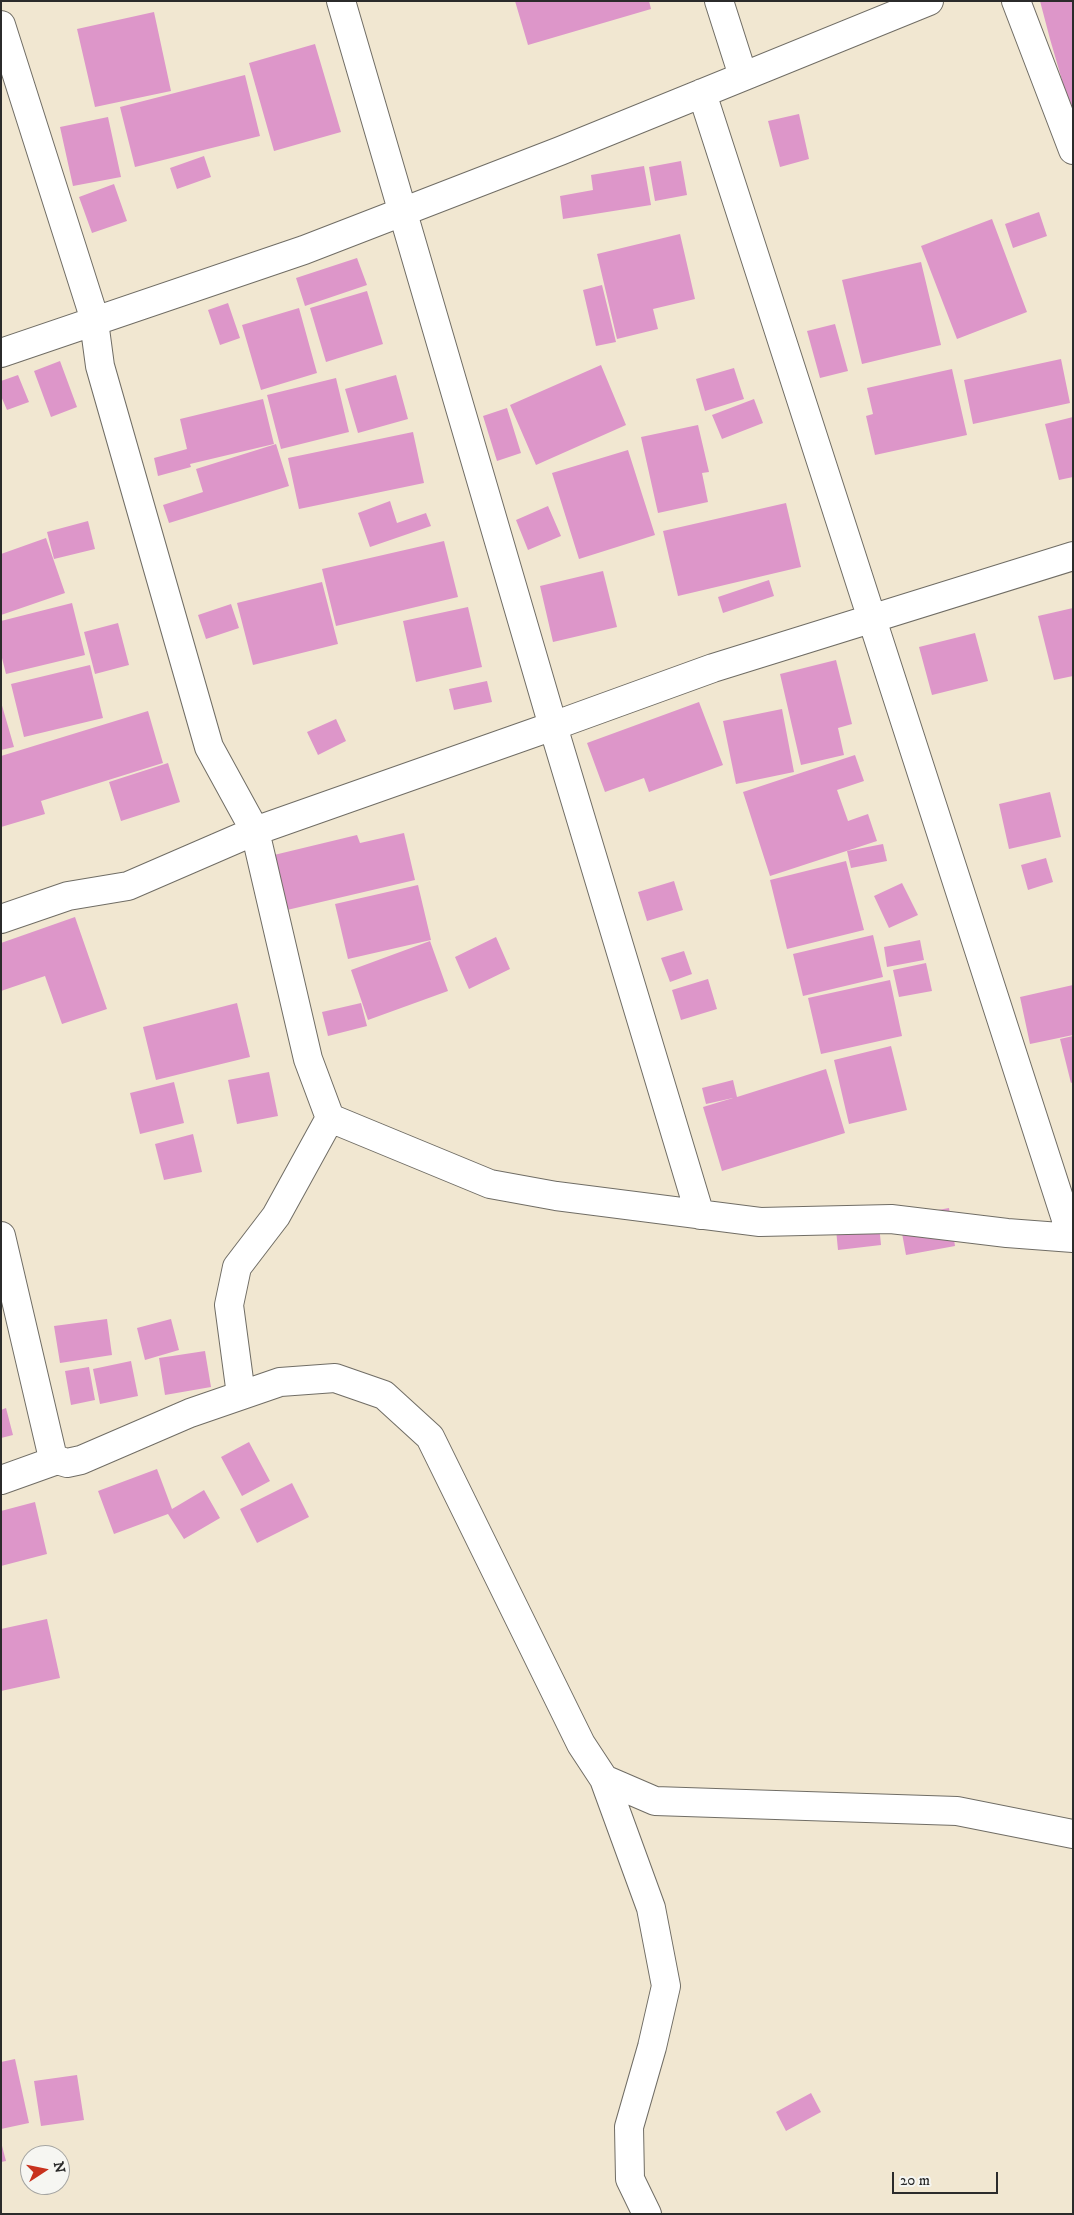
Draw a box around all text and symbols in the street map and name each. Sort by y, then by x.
north arrow [20,2145,70,2195]
text: N [49,2160,69,2175]
scale bar [894,2162,1000,2194]
text: 20 m [900,2171,930,2190]

